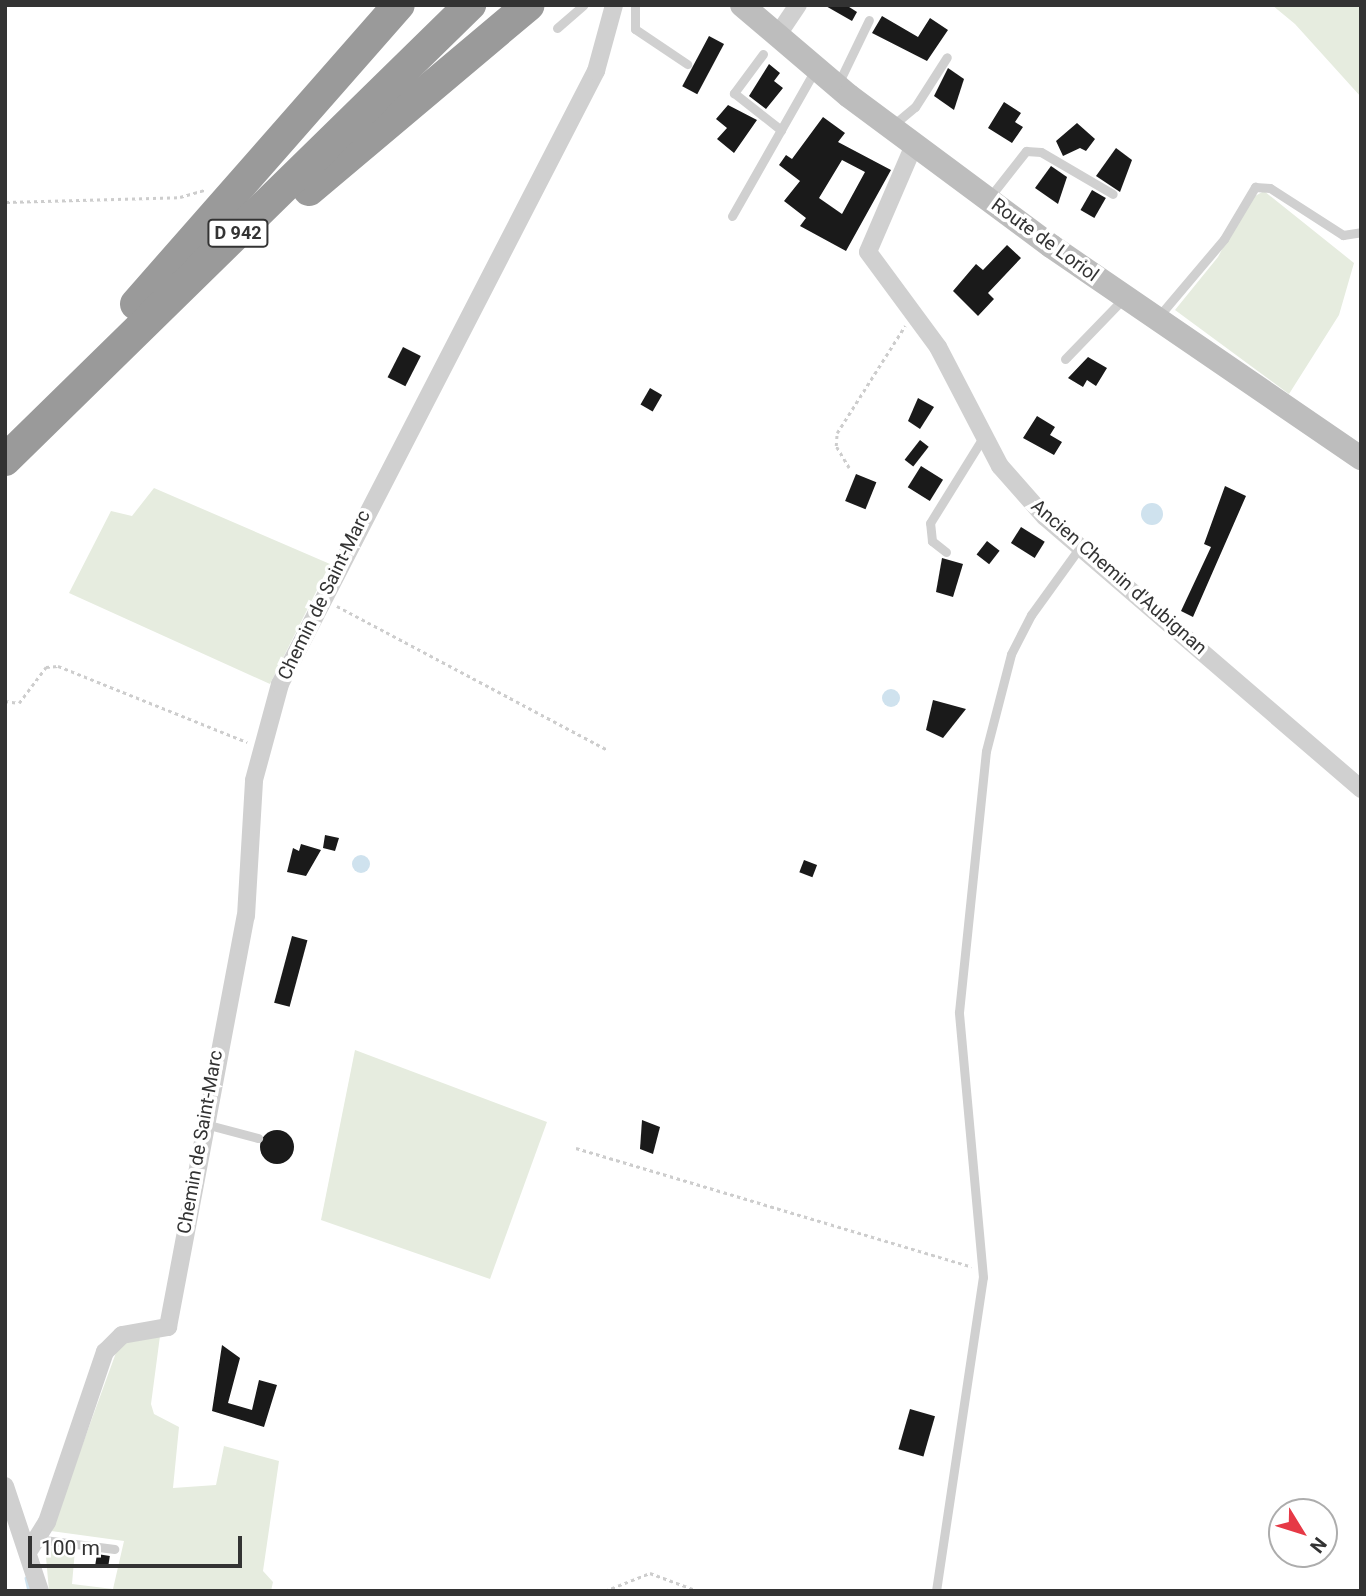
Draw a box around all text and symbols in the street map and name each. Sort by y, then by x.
street label: Route de Loriol [987,193,1103,287]
road number: D 942 [206,218,270,247]
street label: Ancien Chemin d'Aubignan [1027,495,1211,659]
street label: Chemin de Saint-Marc [273,506,375,684]
street label: Chemin de Saint-Marc [173,1048,227,1236]
north arrow [1268,1498,1338,1568]
scale bar [32,1522,245,1566]
text: N [1305,1533,1332,1557]
text: 100 m [41,1536,100,1560]

